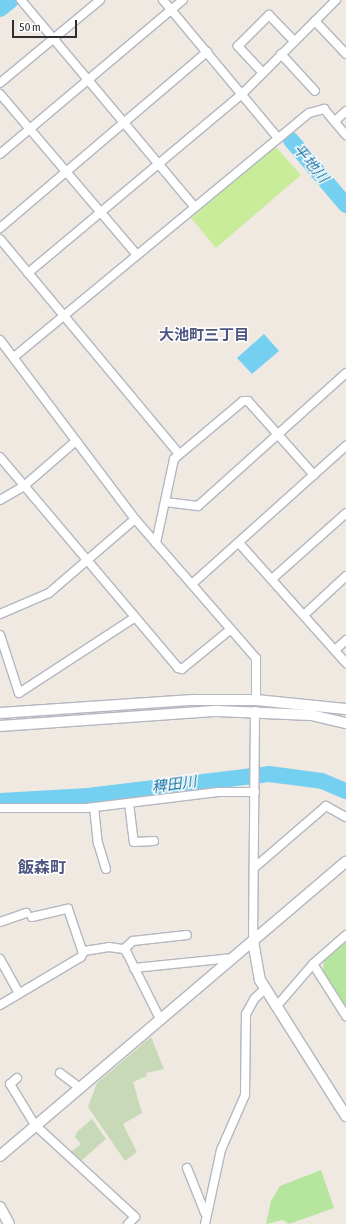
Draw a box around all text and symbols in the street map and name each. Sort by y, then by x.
scale bar [14,12,79,38]
text: 50 m [19,20,41,34]
water label: 平地川 [290,140,332,186]
district label: 大池町三丁目 [159,326,249,344]
water label: 稗田川 [150,772,198,796]
district label: 飯森町 [18,857,66,877]

